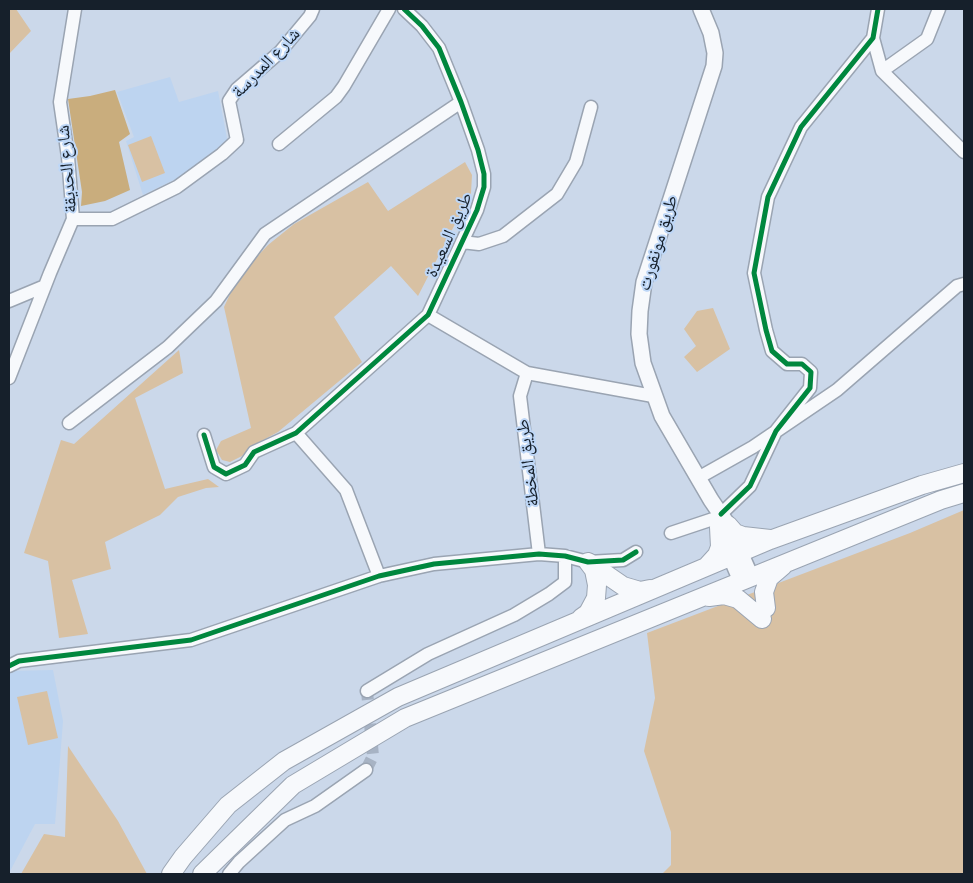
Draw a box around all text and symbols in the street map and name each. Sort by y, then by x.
street label: شارع المدرسة [227,23,305,103]
street label: شارع الحديقة [52,124,82,214]
street label: طريق السعيدة [421,189,477,281]
street label: طريق مونفورت [633,193,683,293]
street label: طريق المخطة [512,418,544,508]

